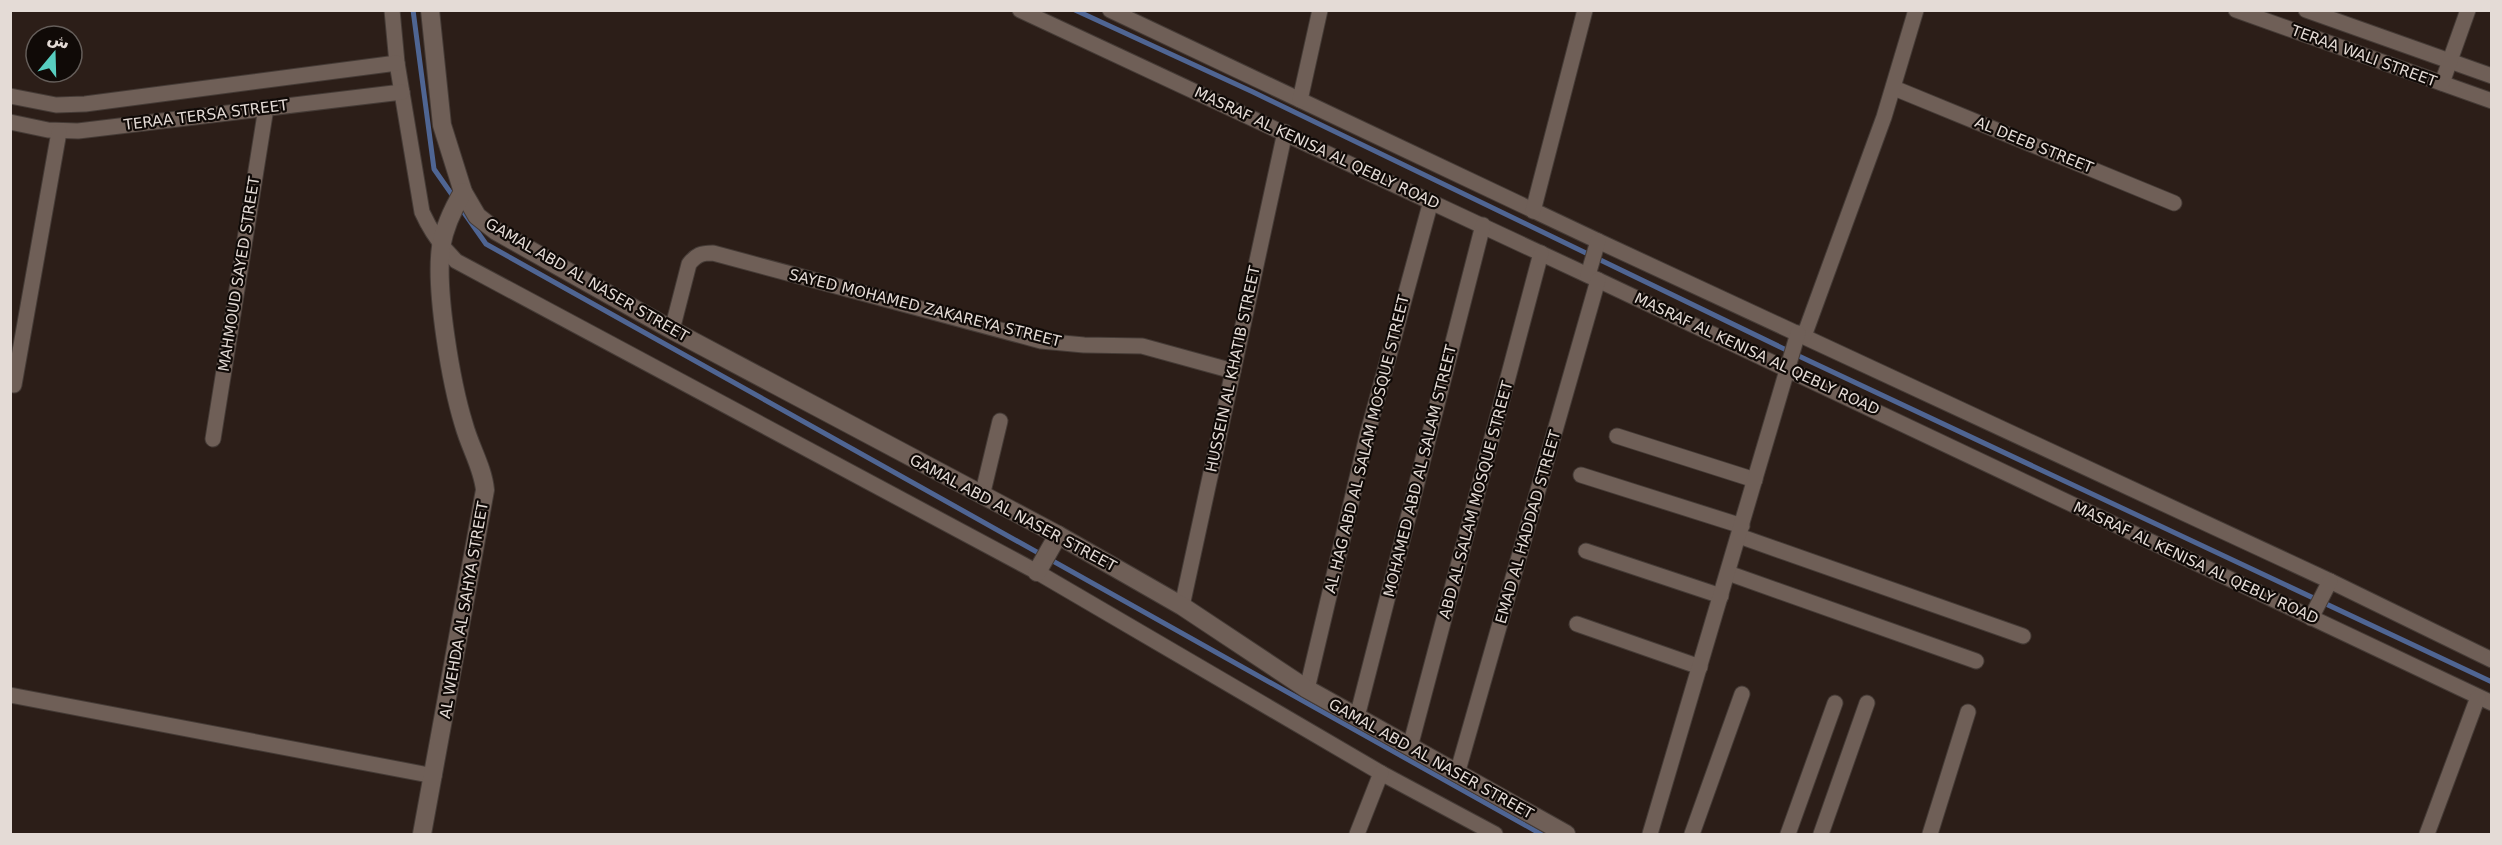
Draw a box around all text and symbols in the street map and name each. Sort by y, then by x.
street label: TERAA WALI STREET [2288,21,2440,91]
north arrow [24,24,84,84]
text: ش [45,28,72,53]
street label: MASRAF AL KENISA AL QEBLY ROAD [1192,83,1442,213]
street label: TERAA TERSA STREET [122,96,290,134]
street label: AL DEEB STREET [1972,113,2097,177]
street label: MAHMOUD SAYED STREET [215,174,263,373]
street label: GAMAL ABD AL NASER STREET [482,214,692,346]
street label: HUSSEIN AL KHATIB STREET [1202,263,1264,474]
street label: SAYED MOHAMED ZAKAREYA STREET [787,265,1064,351]
street label: MASRAF AL KENISA AL QEBLY ROAD [1632,289,1882,419]
street label: AL HAG ABD AL SALAM MOSQUE STREET [1321,292,1413,595]
street label: MOHAMED ABD AL SALAM STREET [1380,342,1460,599]
street label: ABD AL SALAM MOSQUE STREET [1436,378,1517,621]
street label: EMAD AL HADDAD STREET [1492,427,1565,626]
street label: GAMAL ABD AL NASER STREET [907,451,1120,576]
street label: MASRAF AL KENISA AL QEBLY ROAD [2071,498,2321,628]
street label: AL WEHDA AL SAHYA STREET [436,499,492,720]
street label: GAMAL ABD AL NASER STREET [1325,695,1537,823]

